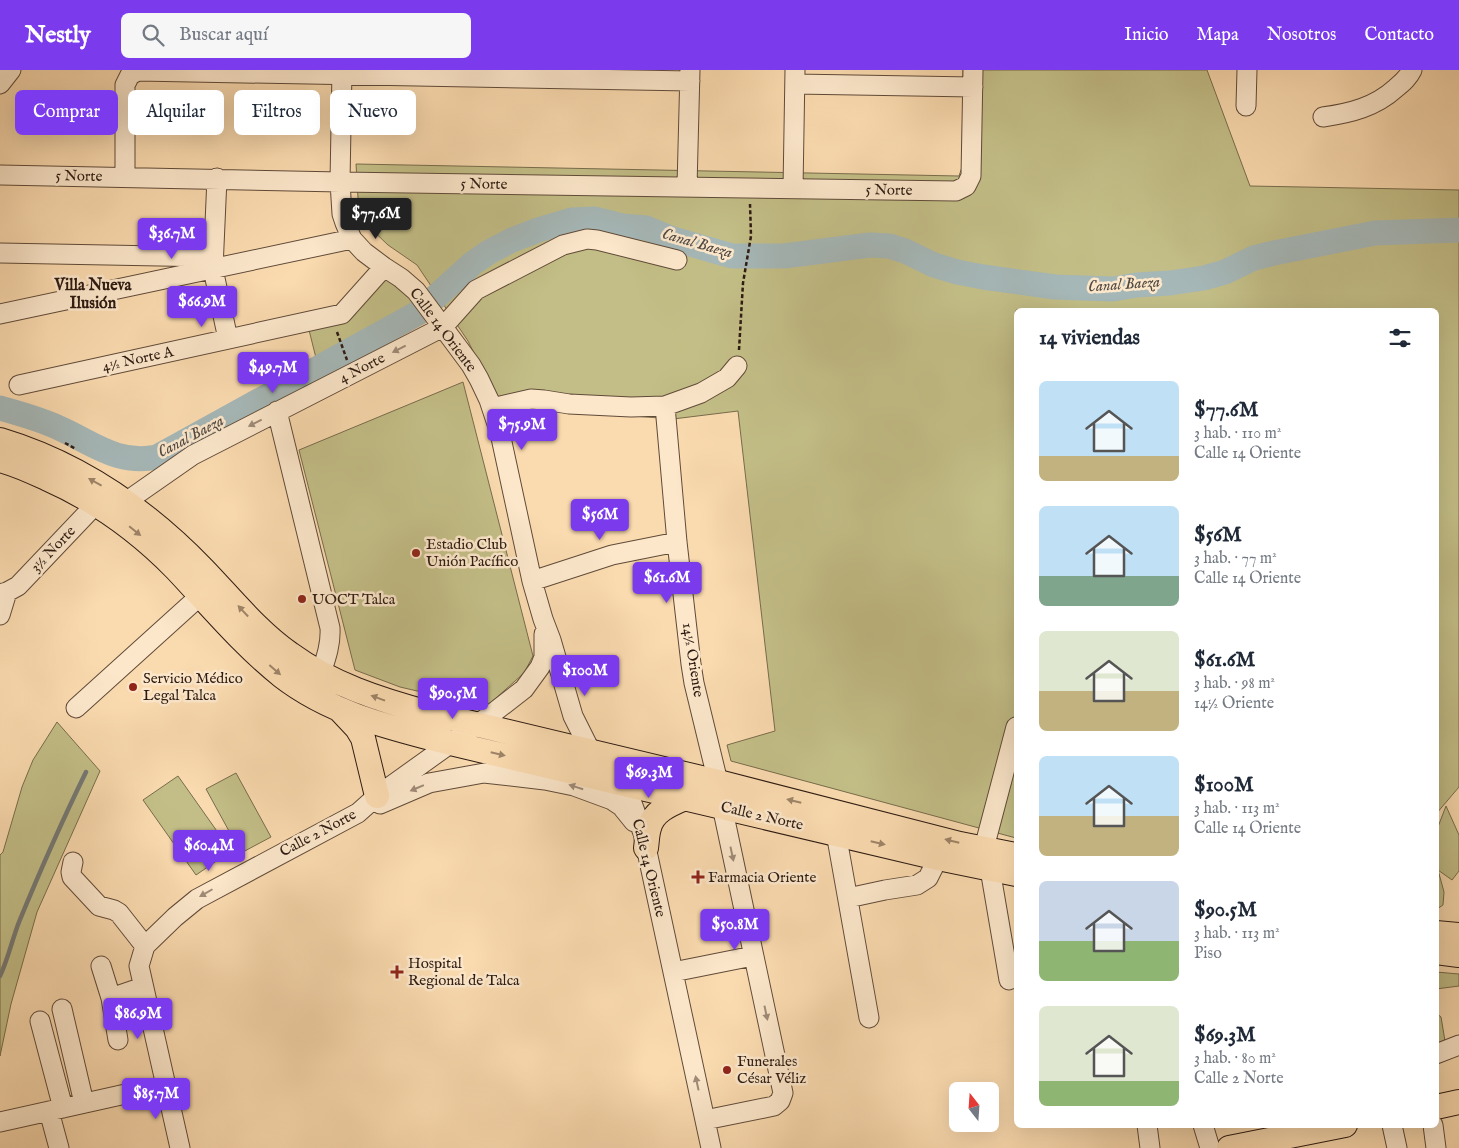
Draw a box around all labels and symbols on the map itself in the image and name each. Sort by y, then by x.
street label: 5 Norte [55,166,103,186]
street label: 5 Norte [460,174,508,194]
street label: 5 Norte [865,180,913,200]
pin: $77.6M [335,198,417,240]
pin: $36.7M [131,218,213,260]
water label: Canal Baeza [659,224,735,264]
water label: Canal Baeza [1087,273,1161,297]
district label: Villa Nueva Ilusión [54,276,133,314]
street label: Calle 14 Oriente [405,284,481,376]
pin: $66.9M [161,286,243,328]
street label: 4½ Norte A [101,342,176,376]
one-way arrow [392,345,406,353]
street label: 4 Norte [336,348,388,388]
pin: $49.7M [232,352,314,394]
pin: $75.9M [481,408,563,451]
water label: Canal Baeza [154,411,228,463]
one-way arrow [247,419,262,427]
one-way arrow [87,478,102,486]
pin: $56M [570,498,630,541]
street label: 3½ Norte [26,522,80,576]
one-way arrow [128,526,141,537]
place label: Estadio Club Unión Pacífico [426,535,518,571]
marker: Estadio Club Unión Pacífico [410,547,422,559]
pin: $61.6M [626,562,708,604]
place label: UOCT Talca [312,590,396,609]
marker: UOCT Talca [296,593,308,605]
one-way arrow [237,606,249,618]
street label: 14½ Oriente [678,621,708,699]
pin: $100M [550,654,620,697]
one-way arrow [268,665,281,676]
place label: Servicio Médico Legal Talca [143,669,243,705]
pin: $90.5M [412,678,494,720]
marker: Servicio Médico Legal Talca [127,681,139,693]
one-way arrow [370,694,385,702]
one-way arrow [490,750,505,758]
pin: $69.3M [608,756,690,799]
one-way arrow [569,783,584,791]
one-way arrow [410,785,424,793]
street label: Calle 2 Norte [719,797,805,835]
one-way arrow [786,797,801,805]
street label: Calle 2 Norte [276,805,360,861]
street label: Calle 14 Oriente [628,817,670,919]
pin: $60.4M [168,830,250,872]
one-way arrow [944,837,959,845]
one-way arrow [870,839,885,847]
one-way arrow [728,847,736,863]
place label: Farmacia Oriente [708,868,816,887]
marker: Farmacia Oriente [692,871,704,883]
one-way arrow [200,889,213,898]
pin: $50.8M [694,908,776,951]
place label: Hospital Regional de Talca [408,954,520,990]
marker: Hospital Regional de Talca [390,965,404,979]
pin: $86.9M [97,998,179,1040]
one-way arrow [762,1006,770,1021]
place label: Funerales César Véliz [737,1052,806,1088]
marker: Funerales César Véliz [721,1064,733,1076]
one-way arrow [693,1076,701,1091]
pin: $85.7M [115,1078,197,1120]
north arrow [949,1082,999,1132]

